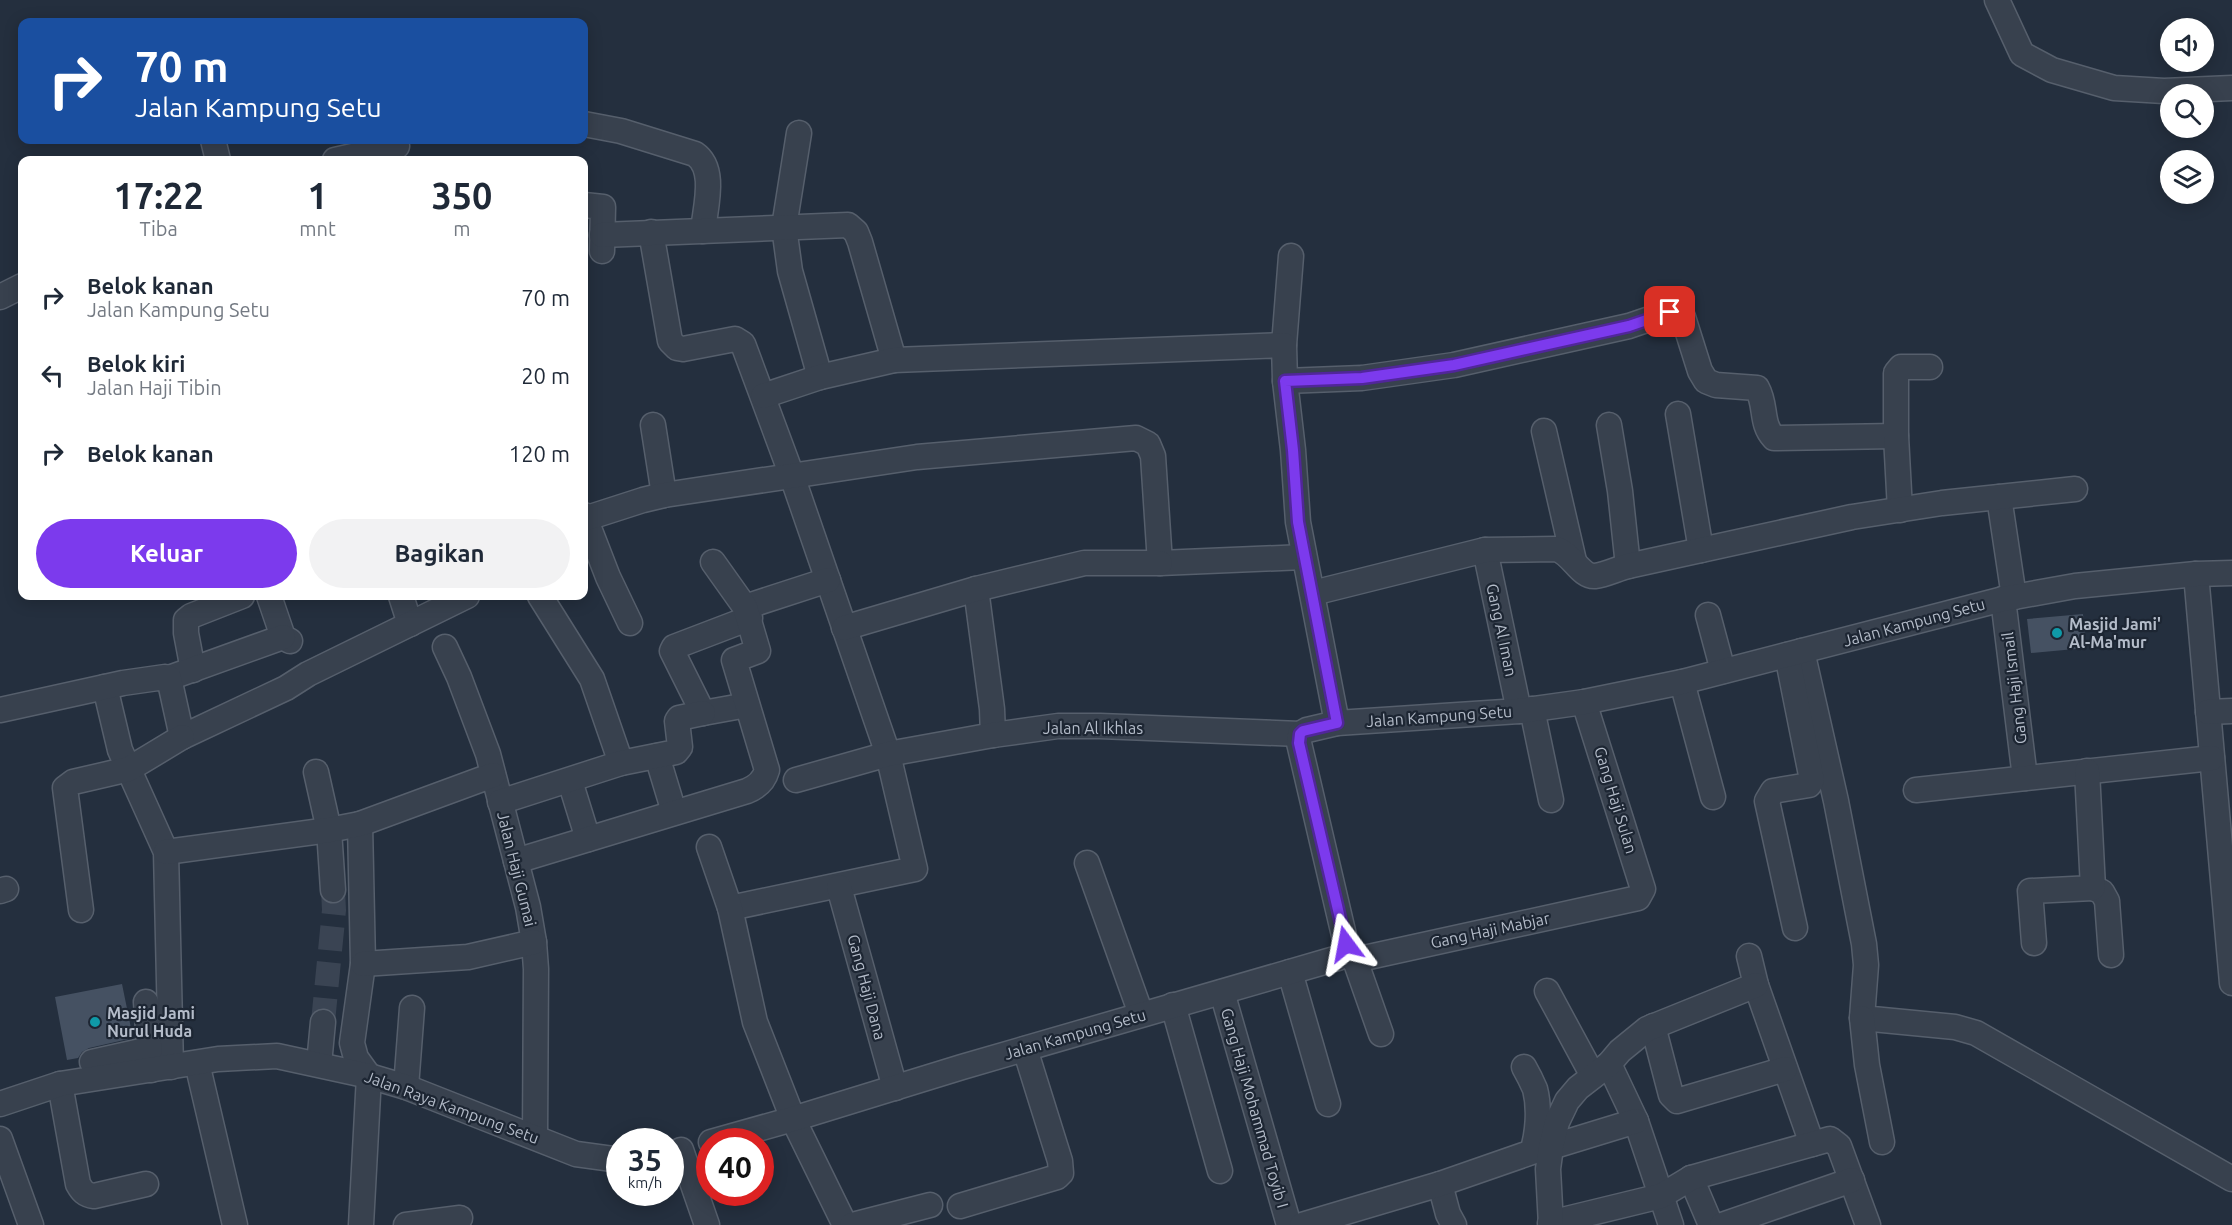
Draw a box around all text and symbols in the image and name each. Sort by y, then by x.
map controls [2160,18,2214,204]
button: sound [2160,18,2214,72]
icon: right [36,42,114,120]
text: 70 m [135,43,229,90]
button: search [2160,84,2214,138]
text: Jalan Kampung Setu [135,92,382,122]
button: layers [2160,150,2214,204]
text: 17:22 [114,175,204,216]
text: 1 [307,175,328,216]
text: 350 [431,175,492,216]
text: Tiba [139,217,178,240]
text: mnt [299,217,336,240]
text: m [453,217,471,240]
text: Belok kanan [87,273,214,298]
icon: right [36,281,69,314]
text: 70 m [521,285,570,310]
pin [1644,286,1695,337]
icon: arrive [1653,295,1686,328]
text: Jalan Kampung Setu [87,298,270,321]
text: Belok kiri [87,351,185,376]
icon: left [36,359,69,392]
text: 20 m [521,363,570,388]
text: Jalan Haji Tibin [87,376,222,399]
icon: right [36,437,69,470]
text: Belok kanan [87,441,214,466]
text: 120 m [509,441,570,466]
button: Keluar [36,519,297,588]
button: Bagikan [309,519,570,588]
street label: Gang Al Iman [1483,582,1521,678]
street label: Jalan Kampung Setu [1841,594,1987,650]
place label: Masjid Jami' Al-Ma'mur [2069,615,2161,651]
marker: Masjid Jami' Al-Ma'mur [2050,626,2064,640]
street label: Gang Haji Ismail [1998,631,2030,745]
street label: Jalan Kampung Setu [1365,702,1513,730]
street label: Jalan Al Ikhlas [1043,719,1143,737]
street label: Gang Haji Sulan [1591,744,1641,856]
street label: Jalan Haji Gumai [494,810,540,928]
street label: Gang Haji Mabjar [1429,909,1551,951]
position arrow [1314,912,1378,976]
street label: Gang Haji Dana [844,932,890,1042]
place label: Masjid Jami Nurul Huda [107,1004,195,1040]
street label: Jalan Kampung Setu [1002,1005,1148,1063]
street label: Gang Haji Mohammad Toyib I [1218,1006,1292,1210]
marker: Masjid Jami Nurul Huda [88,1015,102,1029]
street label: Jalan Raya Kampung Setu [362,1067,542,1147]
speed limit sign: 40 [696,1128,774,1206]
text: 35 [628,1143,662,1177]
text: km/h [628,1174,662,1191]

